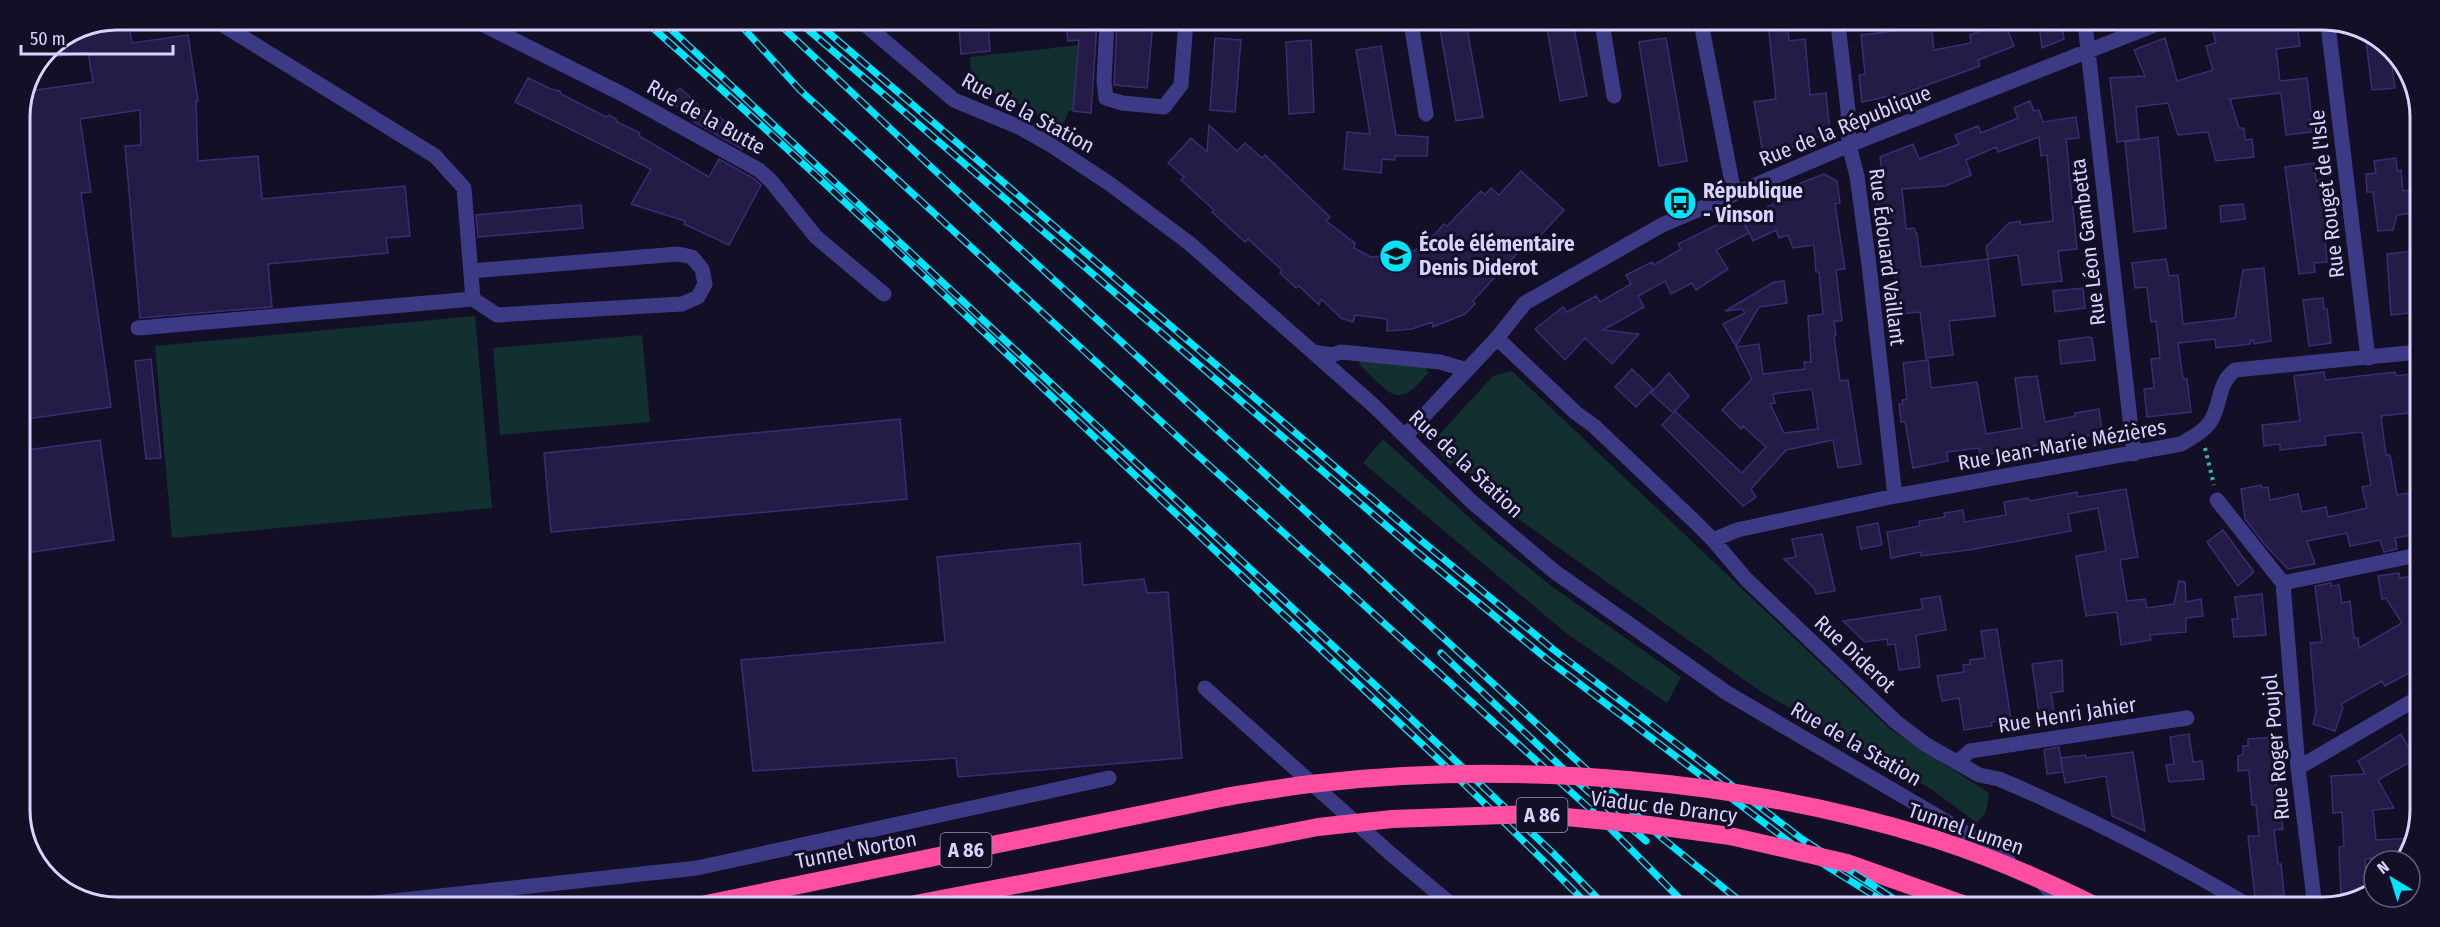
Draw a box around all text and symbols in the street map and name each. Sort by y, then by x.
scale bar [21,18,172,56]
text: 50 m [30,28,66,50]
street label: Rue de la Station [957,67,1099,159]
street label: Rue de la Butte [642,74,770,160]
street label: Rue de la République [1755,80,1935,172]
street label: Rue Rouget de l'Isle [2304,109,2350,279]
street label: Rue Léon Gambetta [2065,157,2111,327]
street label: Rue Édouard Vaillant [1863,167,1911,347]
place label: République - Vinson [1703,178,1803,228]
bus stop icon: République - Vinson [1662,185,1698,221]
place label: École élémentaire Denis Diderot [1419,230,1575,281]
school or university icon: École élémentaire Denis Diderot [1378,238,1414,274]
street label: Rue de la Station [1403,404,1529,524]
street label: Rue Jean-Marie Mézières [1956,414,2168,476]
street label: Rue Diderot [1809,610,1901,698]
street label: Rue Roger Poujol [2257,673,2295,821]
street label: Rue Henri Jahier [1996,691,2139,739]
street label: Rue de la Station [1786,696,1926,792]
street label: Viaduc de Drancy [1589,785,1739,829]
street label: Tunnel Lumen [1905,797,2027,861]
road number: A 86 [1516,798,1568,832]
street label: Tunnel Norton [793,826,919,874]
road number: A 86 [940,833,992,867]
north arrow [2362,849,2422,909]
text: N [2373,857,2393,878]

